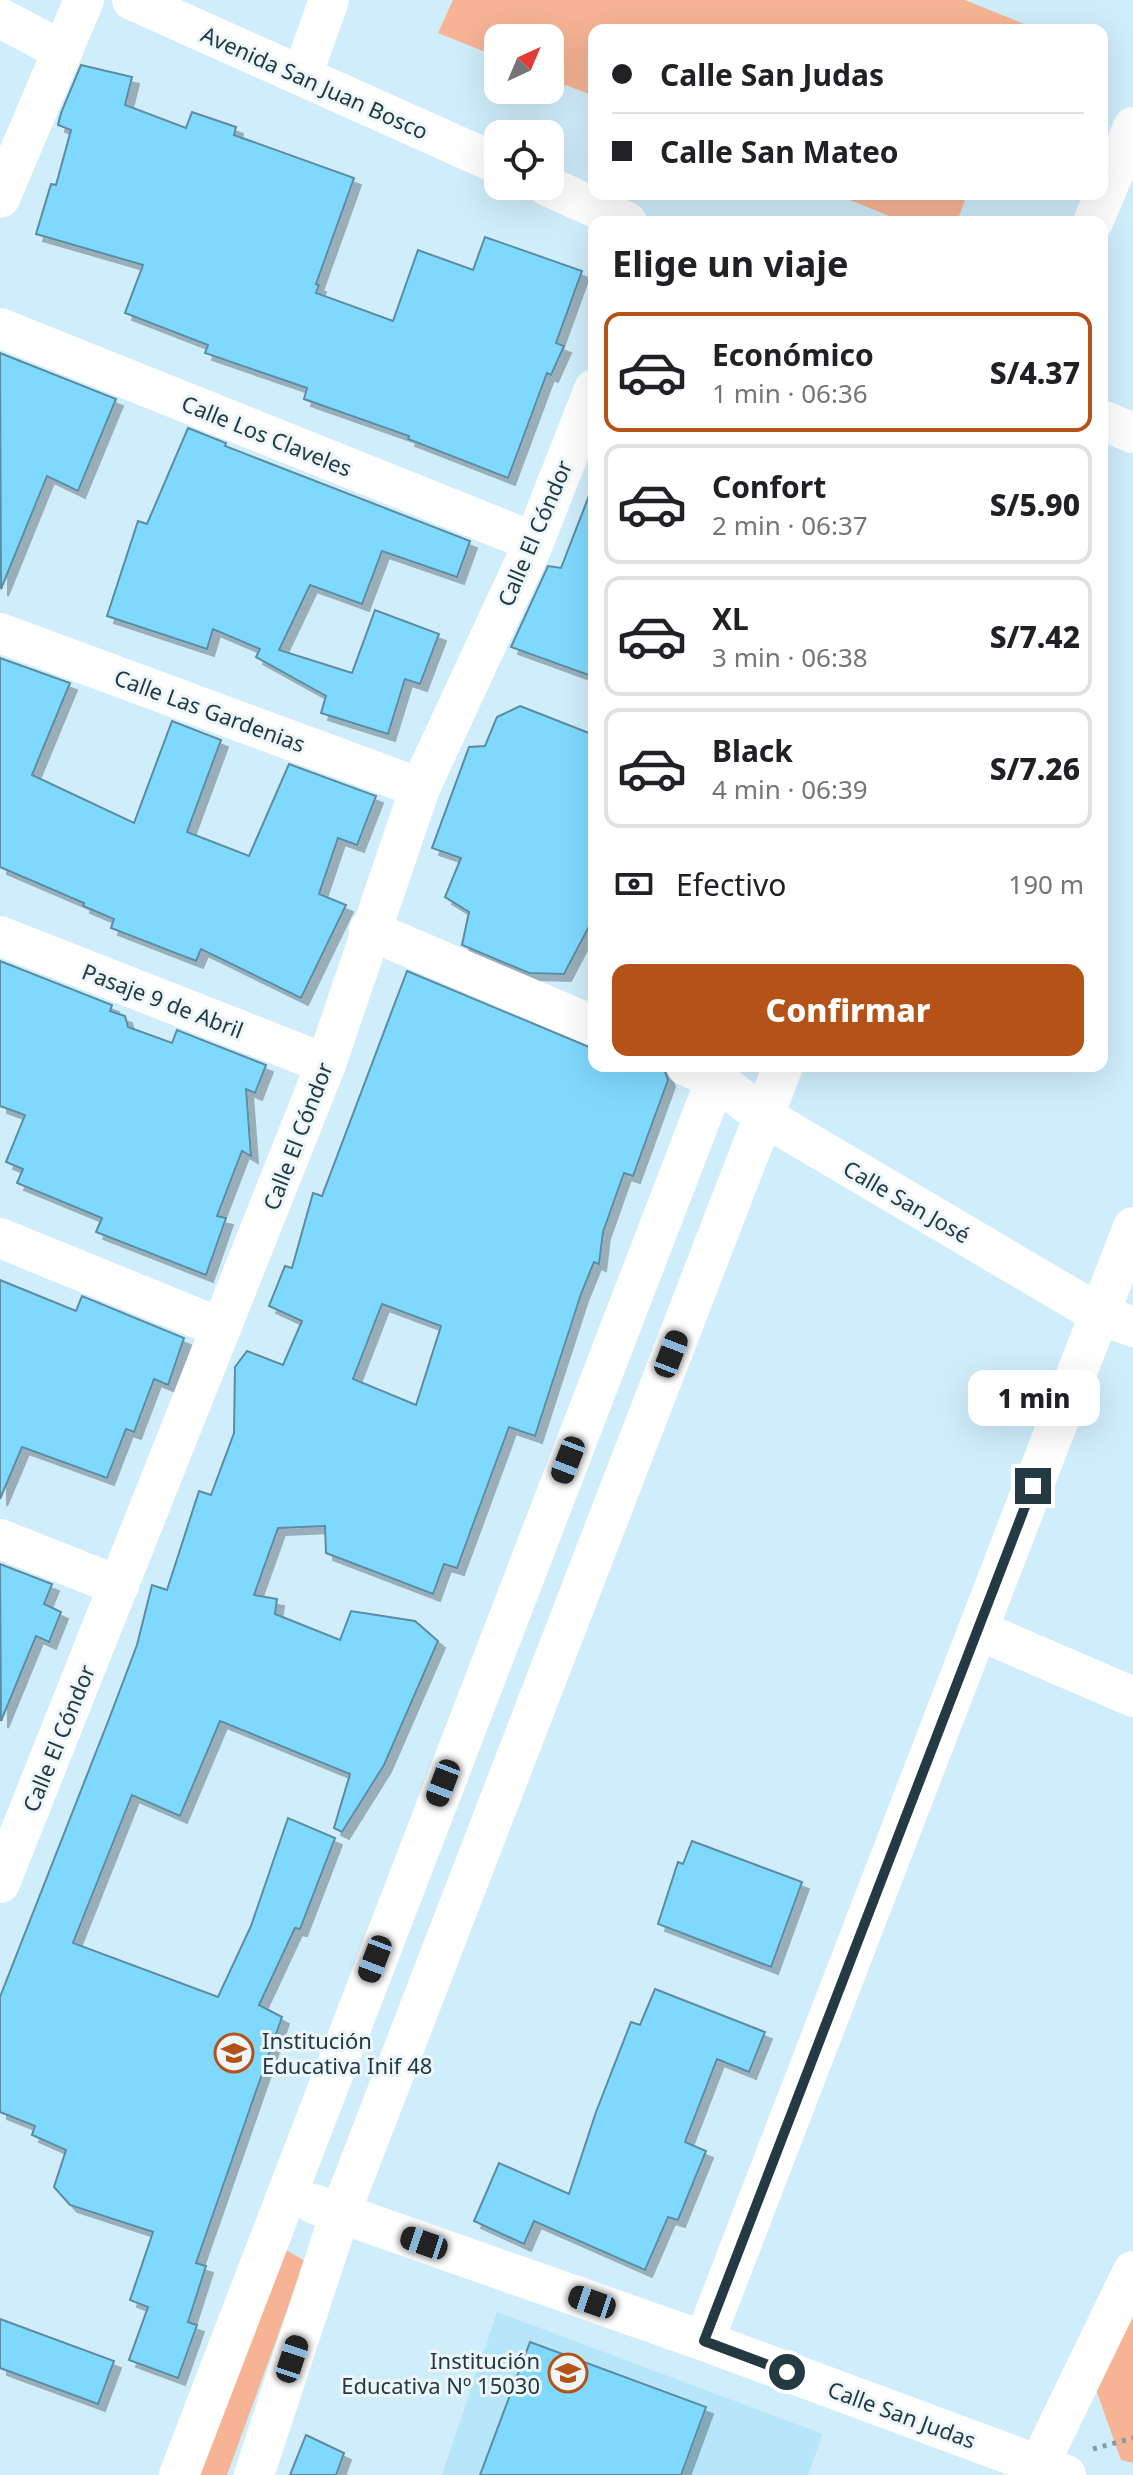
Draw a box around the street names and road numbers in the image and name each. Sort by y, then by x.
street label: Avenida San Juan Bosco [197,18,433,146]
street label: Calle Los Claveles [177,387,357,483]
street label: Calle El Cóndor [490,455,578,611]
street label: Calle Las Gardenias [110,662,310,758]
street label: Pasaje 9 de Abril [78,955,248,1045]
street label: Calle El Cóndor [255,1058,339,1214]
street label: Calle San José [838,1153,976,1249]
street label: Calle El Cóndor [15,1660,101,1816]
street label: Calle San Judas [824,2373,980,2455]

